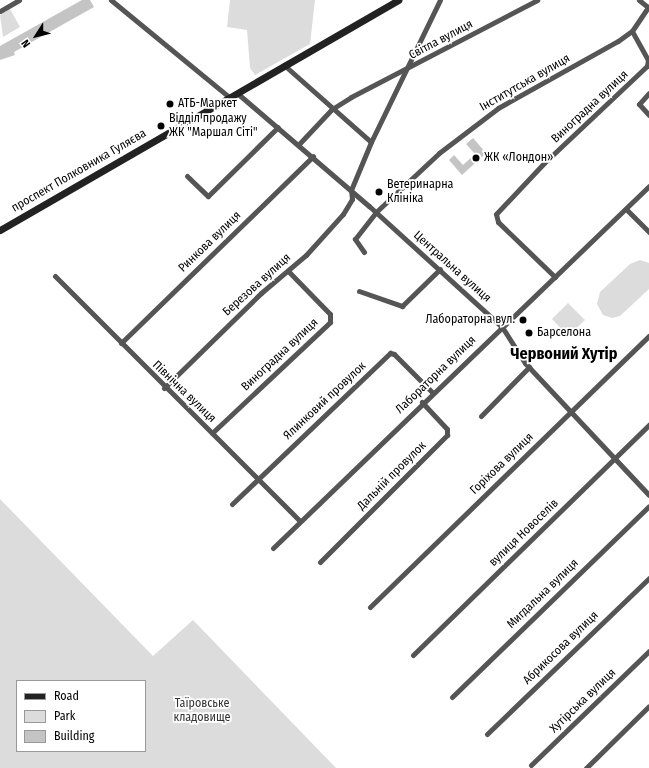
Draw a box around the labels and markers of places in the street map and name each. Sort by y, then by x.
place label: АТБ-Маркет [178,97,237,111]
marker: АТБ-Маркет [165,99,175,109]
place label: Відділ продажу ЖК "Маршал Сіті" [169,112,257,140]
marker: Відділ продажу ЖК "Маршал Сіті" [156,121,166,131]
place label: ЖК «Лондон» [484,151,553,165]
marker: ЖК «Лондон» [471,153,481,163]
place label: Ветеринарна Клініка [387,178,453,206]
marker: Ветеринарна Клініка [374,187,384,197]
place label: Лабораторна вул. [425,313,515,327]
marker: Лабораторна вул. [518,315,528,325]
place label: Барселона [537,326,591,340]
marker: Барселона [524,328,534,338]

